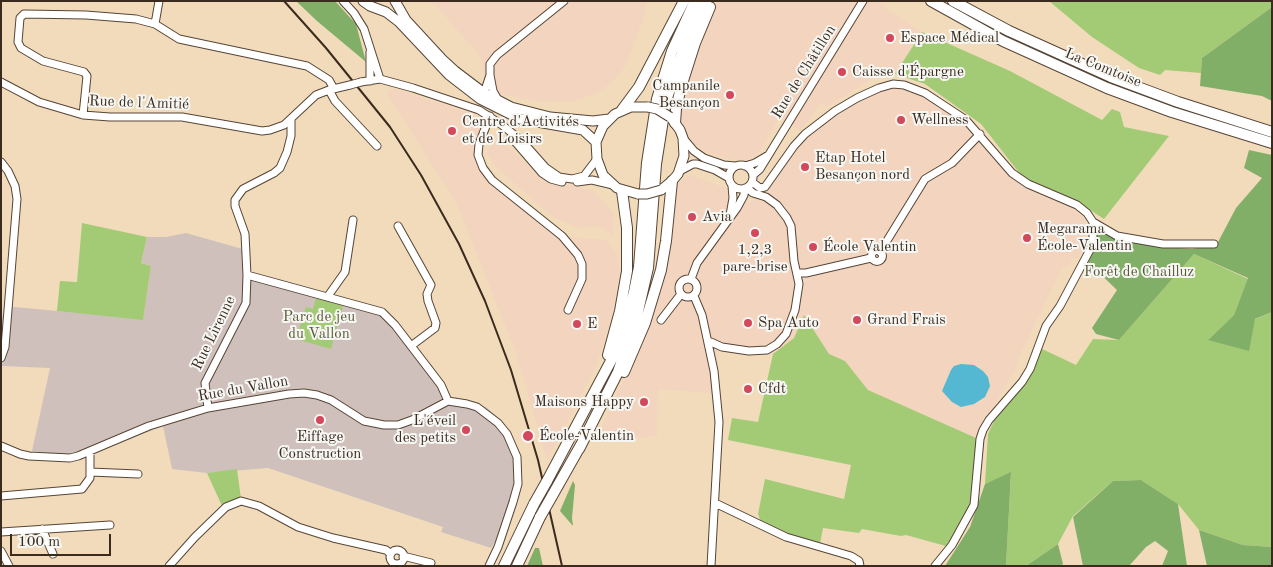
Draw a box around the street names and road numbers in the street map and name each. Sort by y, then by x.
street label: Rue de Châtillon [768,22,840,122]
street label: La Comtoise [1062,44,1144,92]
street label: Rue de l'Amitié [89,92,189,114]
street label: Rue Lirenne [188,293,240,373]
street label: Rue du Vallon [196,372,290,406]

